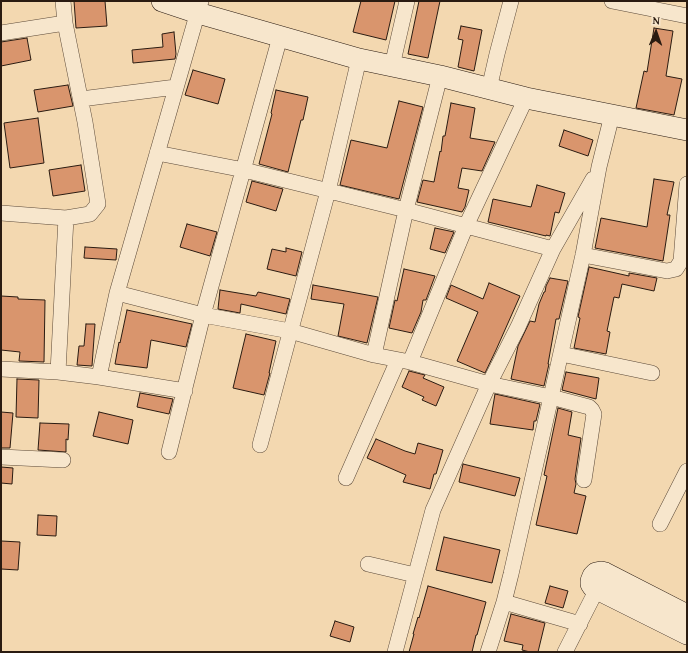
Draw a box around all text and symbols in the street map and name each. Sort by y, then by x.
north arrow [636,12,676,52]
text: N [652,12,660,28]

